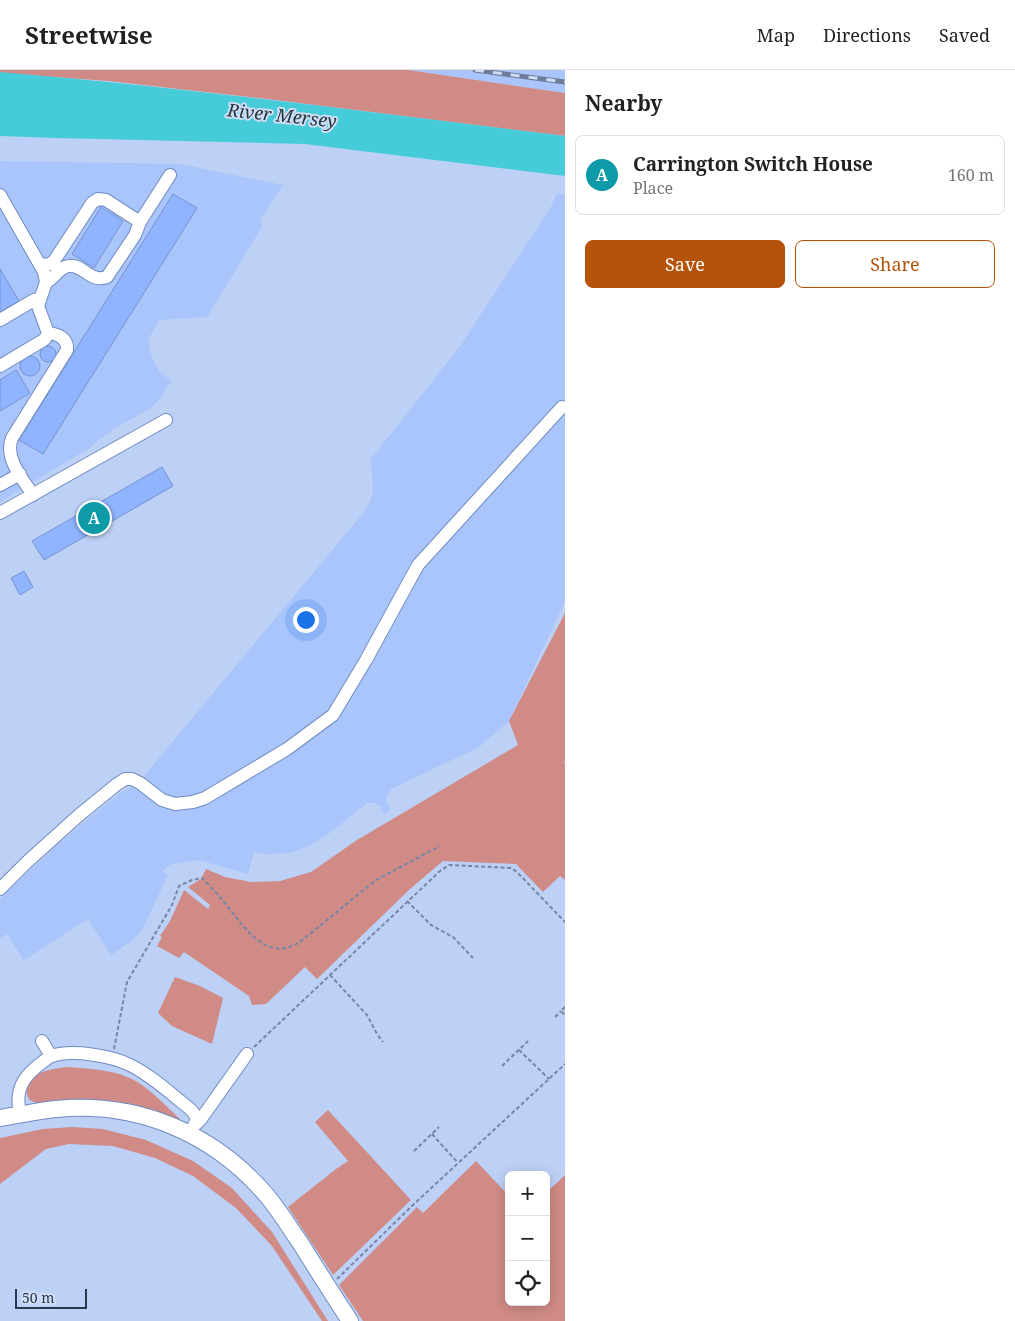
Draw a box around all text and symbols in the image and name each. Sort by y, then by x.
text: Streetwise [25,18,153,51]
text: Map [757,23,795,47]
text: Directions [823,23,911,47]
text: Saved [939,23,990,47]
text: Nearby [585,89,663,117]
water label: River Mersey [225,97,338,133]
text: Carrington Switch House [633,151,873,177]
text: A [596,164,608,186]
text: 160 m [948,164,994,186]
text: Place [633,177,673,199]
button: Save [585,240,785,288]
button: Share [795,240,995,288]
pin: A [78,499,110,537]
your location [293,607,319,633]
map controls [505,1171,550,1306]
button: + [505,1171,550,1216]
button: − [505,1216,550,1261]
button: locate [505,1261,550,1306]
scale bar [15,1286,88,1309]
text: 50 m [22,1288,55,1307]

